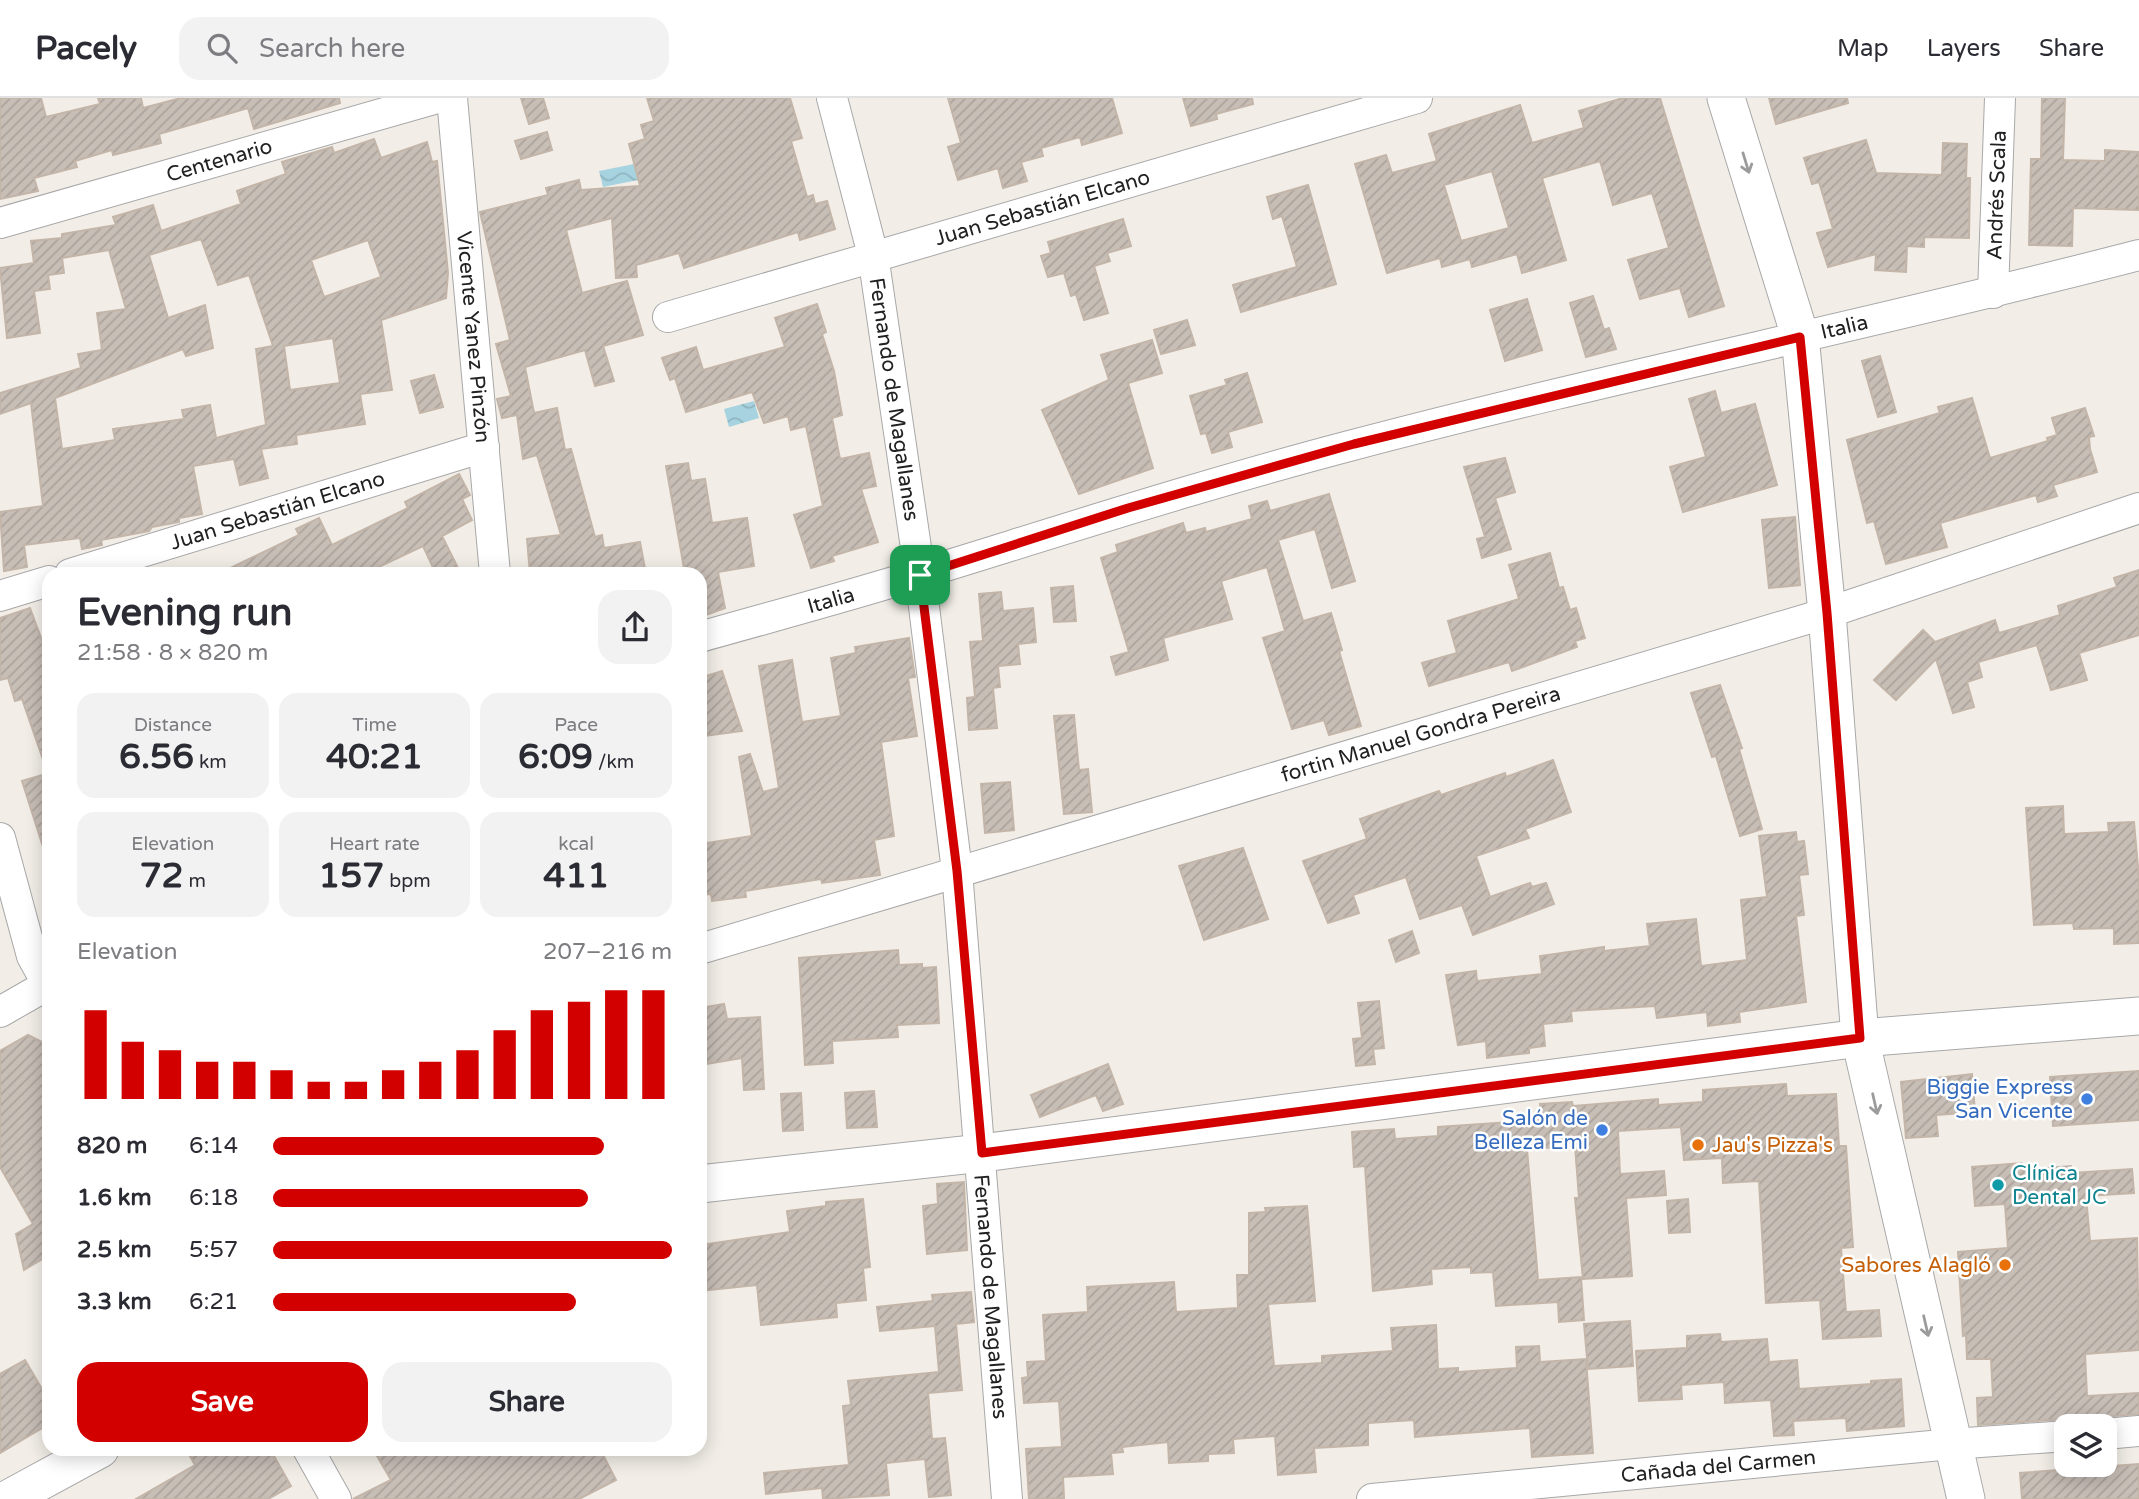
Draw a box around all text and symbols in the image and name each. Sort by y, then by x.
search box [179,17,669,80]
text: Pacely [35,29,137,68]
icon: search [203,29,241,67]
text: Search here [259,33,405,64]
text: Map [1837,34,1889,63]
text: Layers [1927,34,2001,63]
text: Share [2039,34,2104,63]
street label: Andrés Scala [1982,130,2011,260]
street label: Centenario [163,133,275,187]
one-way arrow [1741,152,1754,174]
street label: Juan Sebastián Elcano [932,164,1153,251]
street label: Vicente Yanez Pinzón [452,230,496,444]
street label: Fernando de Magallanes [864,276,924,523]
street label: Italia [1818,309,1870,344]
street label: Juan Sebastián Elcano [167,466,388,555]
pin [890,545,950,605]
icon: arrive [901,556,939,594]
street label: Italia [805,582,857,619]
text: Evening run [77,590,292,636]
button: share [598,590,672,664]
text: 21:58 · 8 × 820 m [77,639,268,667]
street label: fortin Manuel Gondra Pereira [1278,681,1563,788]
text: Distance [134,714,212,736]
text: Time [352,714,397,736]
text: Pace [554,714,598,736]
text: 6.56 [119,736,194,778]
text: 40:21 [326,736,423,778]
text: 6:09 [518,736,593,778]
text: km [194,751,227,773]
text: /km [593,751,634,773]
text: Elevation [131,833,214,855]
text: Heart rate [329,833,420,855]
text: kcal [558,833,594,855]
text: 72 [140,855,184,897]
text: 157 [318,855,384,897]
text: 411 [543,855,609,897]
text: m [184,870,206,892]
text: bpm [384,870,431,892]
text: Elevation [77,938,178,966]
text: 207–216 m [543,938,672,966]
place label: Biggie Express San Vicente [1927,1075,2073,1124]
marker: Biggie Express San Vicente [2079,1091,2095,1107]
one-way arrow [1869,1092,1882,1115]
place label: Salón de Belleza Emi [1474,1106,1588,1155]
marker: Salón de Belleza Emi [1594,1122,1610,1138]
text: 820 m [77,1132,147,1160]
text: 6:14 [189,1132,238,1160]
place label: Jau's Pizza's [1712,1133,1833,1158]
marker: Jau's Pizza's [1690,1137,1706,1153]
place label: Clínica Dental JC [2012,1161,2107,1210]
street label: Fernando de Magallanes [969,1173,1013,1420]
marker: Clínica Dental JC [1990,1177,2006,1193]
text: 1.6 km [77,1184,152,1212]
text: 6:18 [189,1184,238,1212]
text: 2.5 km [77,1236,152,1264]
text: 5:57 [189,1236,238,1264]
place label: Sabores Alagló [1841,1253,1991,1278]
marker: Sabores Alagló [1997,1257,2013,1273]
text: 3.3 km [77,1288,152,1316]
text: 6:21 [189,1288,238,1316]
one-way arrow [1919,1314,1933,1337]
button: Save [77,1362,368,1442]
button: Share [382,1362,672,1442]
map controls [2054,1414,2117,1477]
button: layers [2054,1414,2117,1477]
street label: Cañada del Carmen [1620,1444,1817,1488]

